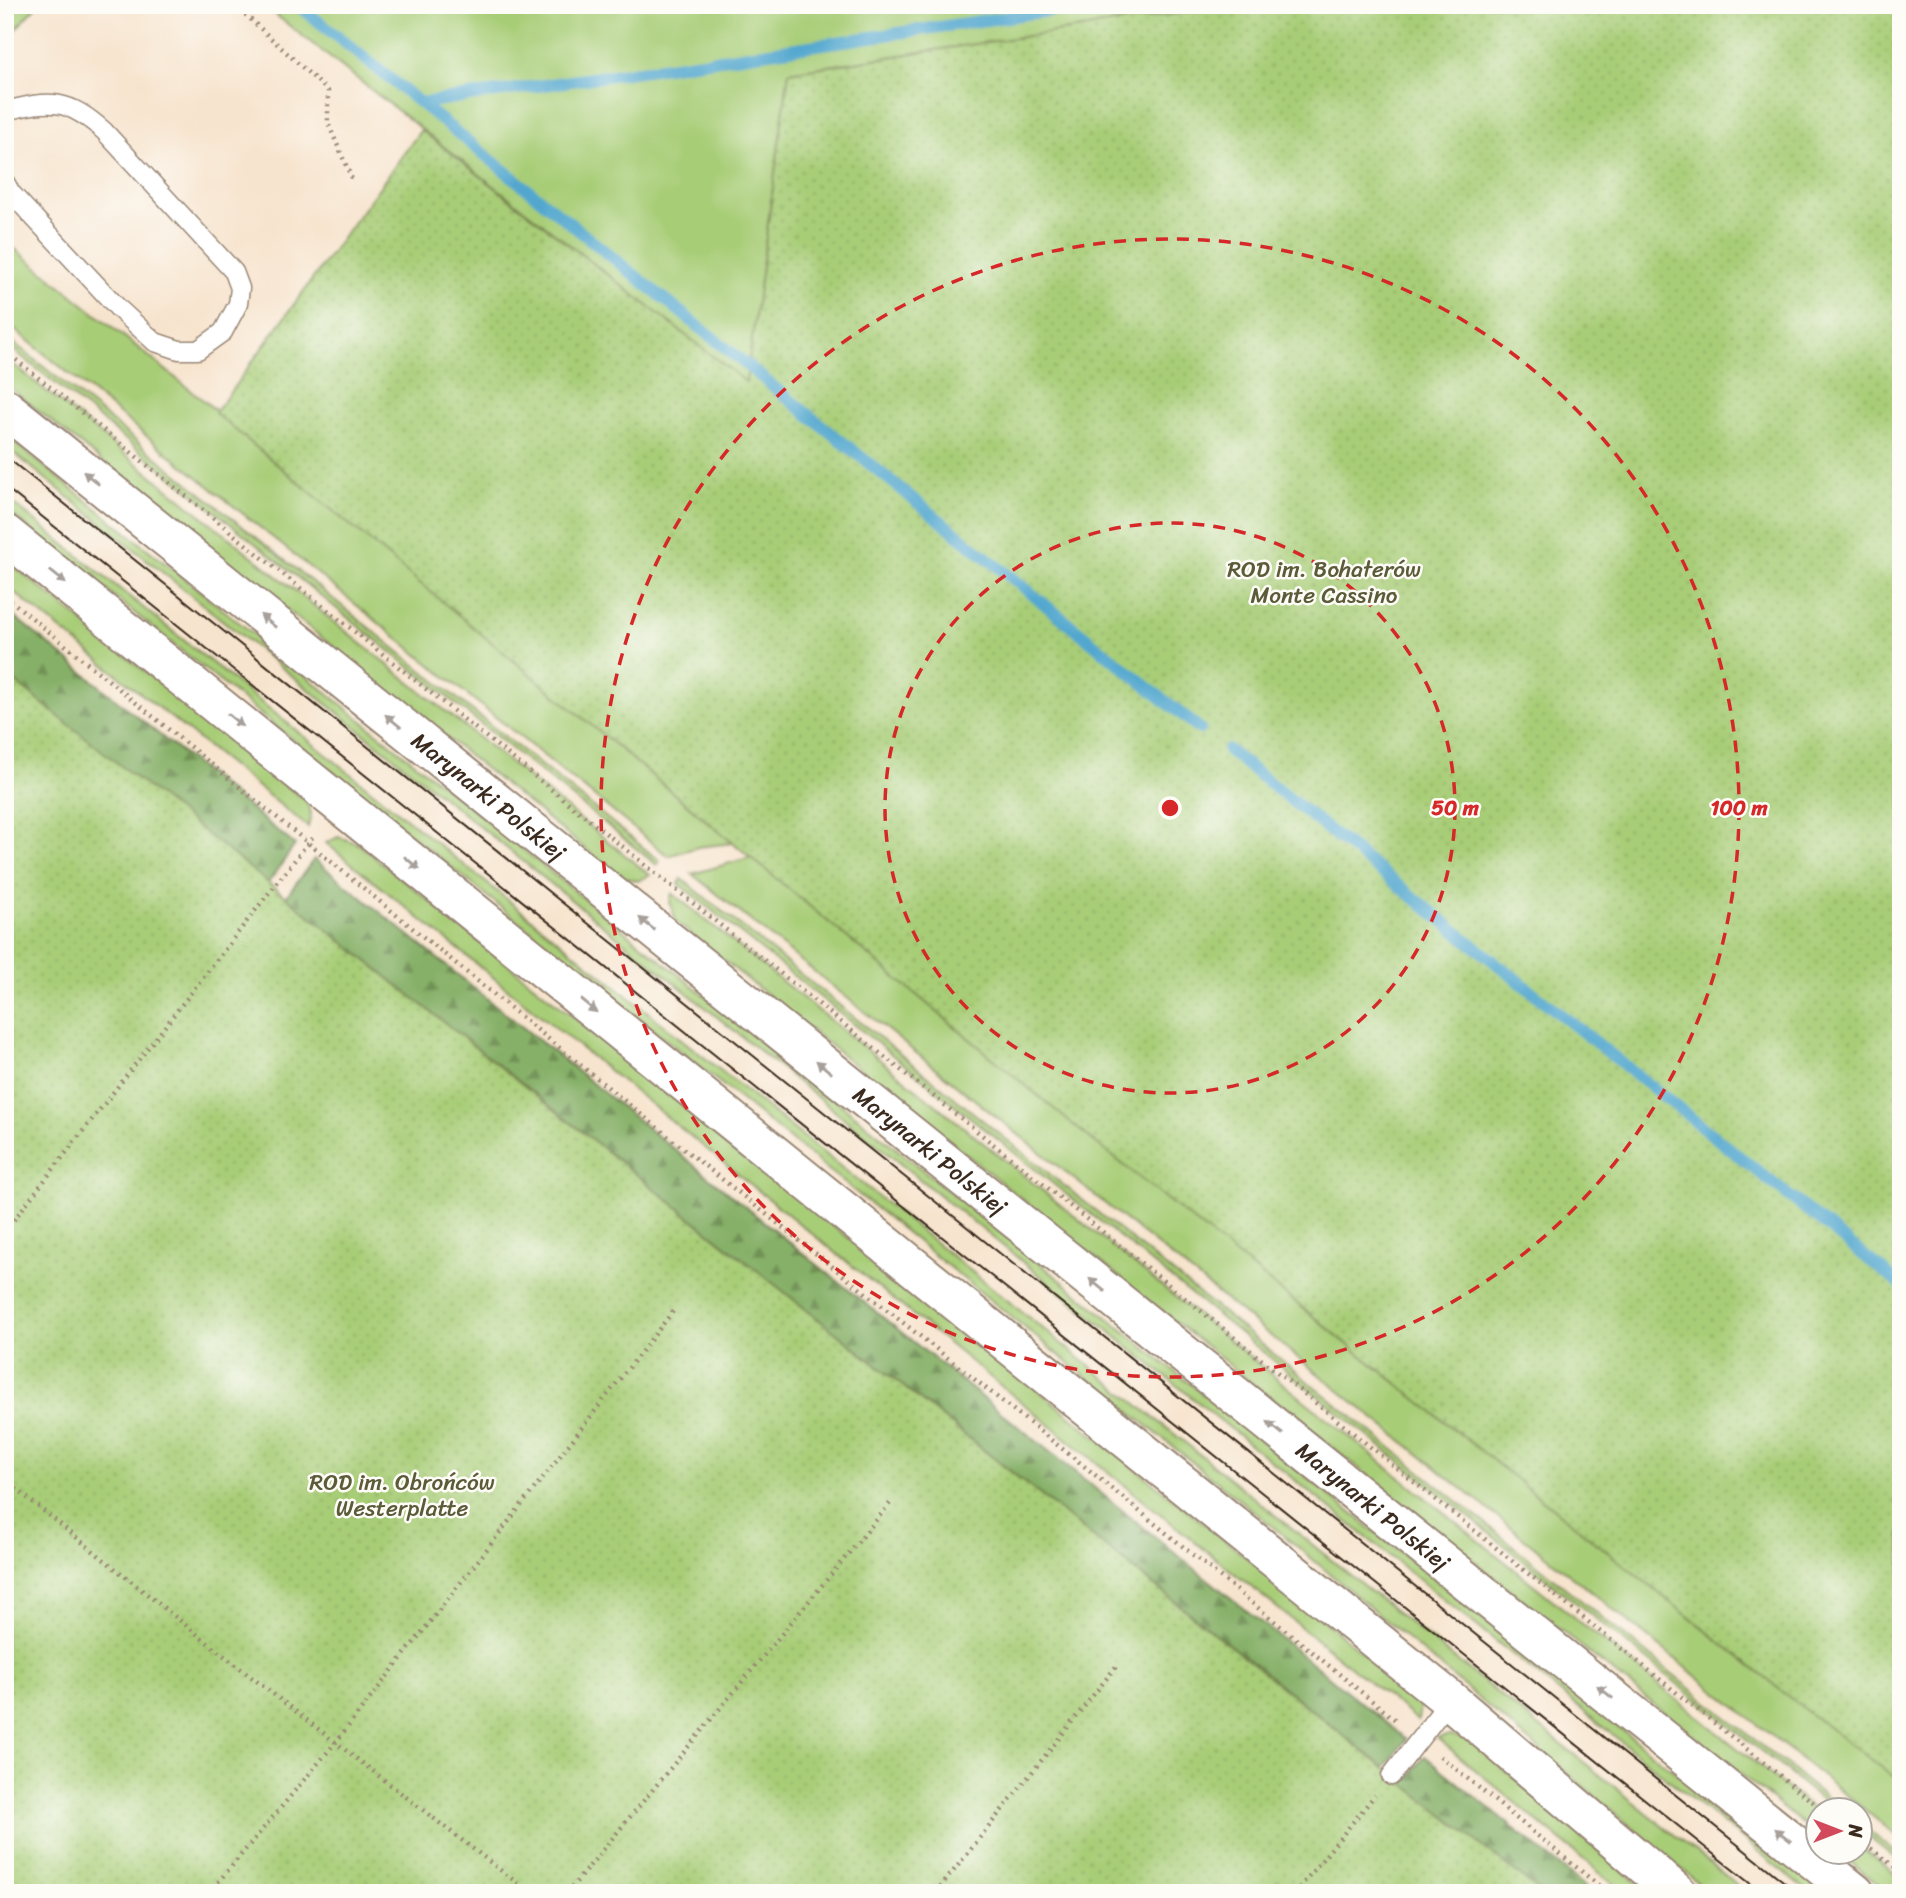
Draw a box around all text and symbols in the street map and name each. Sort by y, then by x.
one-way arrow [83,470,101,485]
park label: ROD im. Bohaterów Monte Cassino [1227,549,1421,616]
one-way arrow [50,569,67,584]
one-way arrow [260,613,278,628]
one-way arrow [227,712,244,727]
one-way arrow [384,714,401,729]
street label: Marynarki Polskiej [402,721,576,872]
text: 50 m [1431,789,1480,827]
text: 100 m [1710,789,1768,827]
centre of rings [1158,796,1182,820]
one-way arrow [404,855,421,870]
one-way arrow [638,918,656,932]
one-way arrow [581,998,598,1013]
one-way arrow [816,1059,834,1074]
street label: Marynarki Polskiej [843,1076,1017,1227]
one-way arrow [1089,1278,1107,1293]
one-way arrow [1266,1420,1284,1435]
street label: Marynarki Polskiej [1286,1431,1460,1582]
park label: ROD im. Obrońców Westerplatte [309,1462,495,1529]
one-way arrow [1597,1685,1615,1700]
north arrow [1804,1797,1874,1867]
text: N [1839,1823,1872,1838]
one-way arrow [1774,1827,1792,1842]

